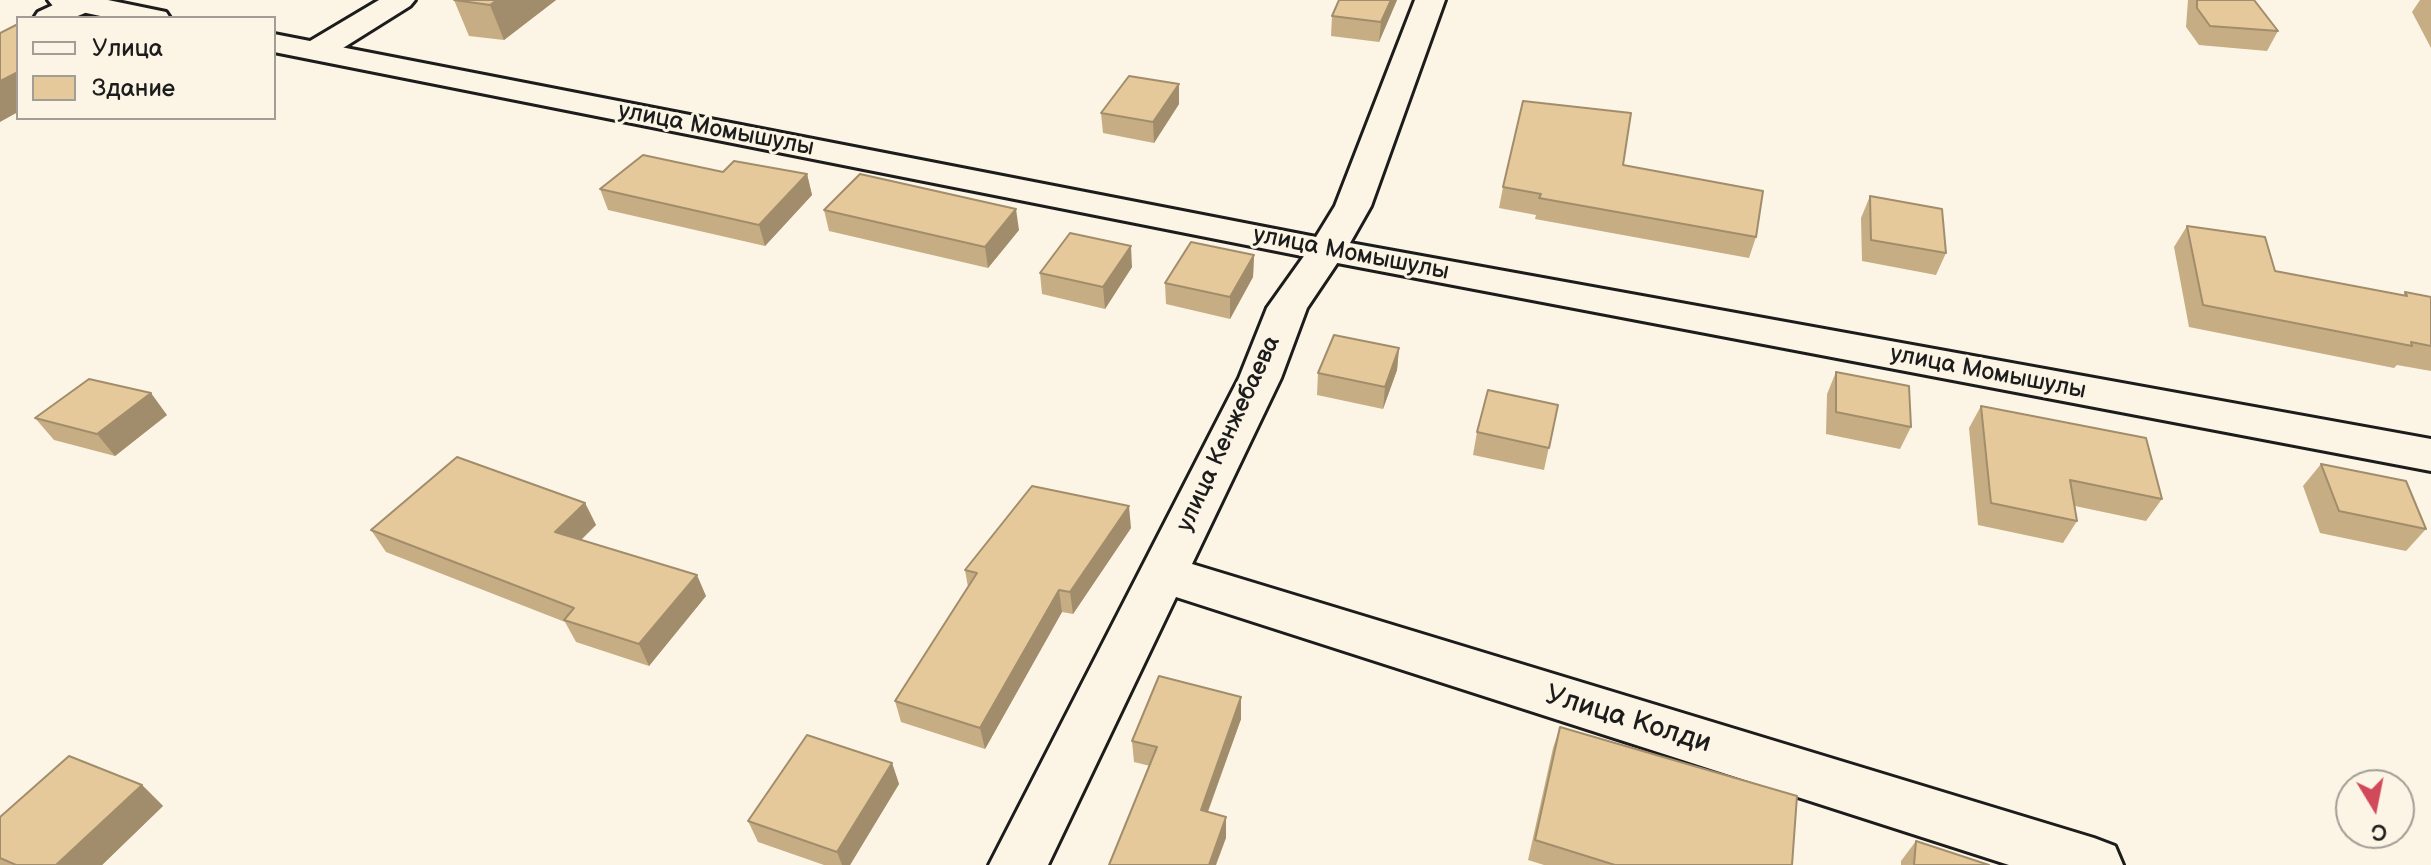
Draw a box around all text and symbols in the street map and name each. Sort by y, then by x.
legend [16,16,276,120]
text: Улица [92,34,163,63]
text: Здание [92,74,175,103]
street label: улица Момышулы [616,97,816,163]
street label: улица Момышулы [1251,221,1451,287]
street label: улица Кенжебаева [1171,331,1287,537]
street label: улица Момышулы [1888,340,2088,406]
street label: Улица Колди [1541,679,1715,761]
north arrow [2335,769,2415,849]
text: С [2369,817,2389,846]

